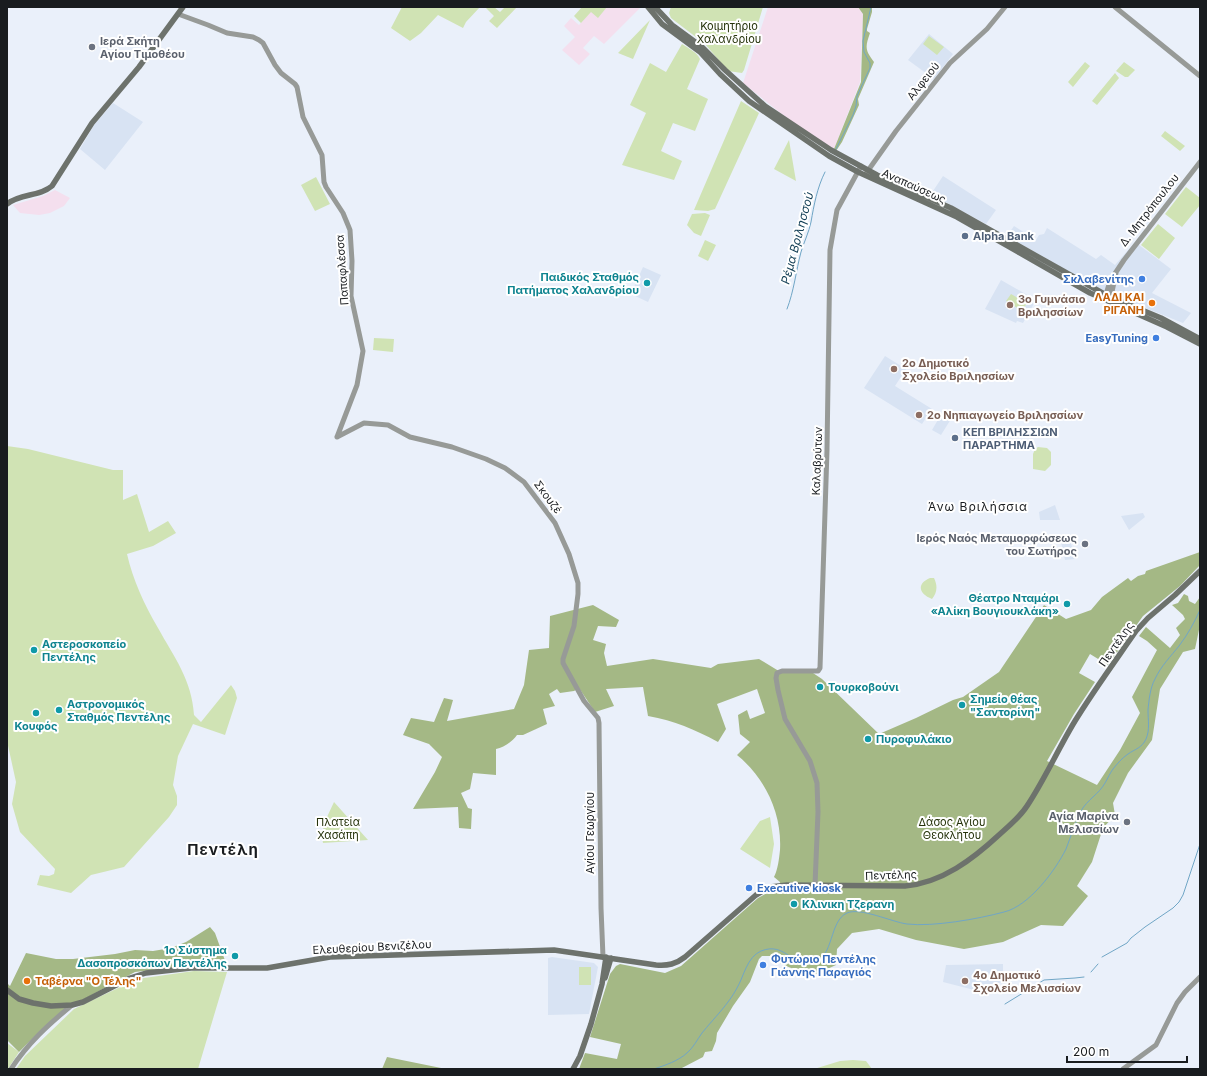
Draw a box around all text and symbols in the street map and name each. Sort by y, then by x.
park label: Κοιμητήριο Χαλανδρίου [697,19,761,46]
place label: Ιερά Σκήτη Αγίου Τιμοθέου [100,34,185,61]
marker: Ιερά Σκήτη Αγίου Τιμοθέου [87,42,97,52]
street label: Αλφειού [904,59,942,103]
street label: Αναπαύσεως [880,166,948,206]
street label: Δ. Μητρόπουλου [1116,171,1182,249]
water label: Ρέμα Βριλησσού [778,190,816,286]
place label: Alpha Bank [973,229,1034,243]
marker: Alpha Bank [960,231,970,241]
street label: Παπαφλέσσα [333,234,351,306]
place label: Παιδικός Σταθμός Πατήματος Χαλανδρίου [507,270,640,297]
place label: Σκλαβενίτης [1063,272,1135,286]
marker: Σκλαβενίτης [1137,274,1147,284]
marker: Παιδικός Σταθμός Πατήματος Χαλανδρίου [642,278,652,288]
place label: ΛΑΔΙ ΚΑΙ ΡΙΓΑΝΗ [1094,290,1144,317]
place label: 3ο Γυμνάσιο Βριλησσίων [1018,292,1086,319]
marker: ΛΑΔΙ ΚΑΙ ΡΙΓΑΝΗ [1147,298,1157,308]
marker: 3ο Γυμνάσιο Βριλησσίων [1005,300,1015,310]
place label: EasyTuning [1086,331,1148,345]
marker: EasyTuning [1151,333,1161,343]
place label: 2ο Δημοτικό Σχολείο Βριλησσίων [902,356,1015,383]
marker: 2ο Δημοτικό Σχολείο Βριλησσίων [889,364,899,374]
place label: 2ο Νηπιαγωγείο Βριλησσίων [927,408,1083,422]
marker: 2ο Νηπιαγωγείο Βριλησσίων [914,410,924,420]
place label: ΚΕΠ ΒΡΙΛΗΣΣΙΩΝ ΠΑΡΑΡΤΗΜΑ [963,425,1058,452]
street label: Καλαβρύτων [809,426,825,496]
marker: ΚΕΠ ΒΡΙΛΗΣΣΙΩΝ ΠΑΡΑΡΤΗΜΑ [950,433,960,443]
street label: Σκουζέ [531,478,565,516]
district label: Άνω Βριλήσσια [928,499,1028,514]
place label: Ιερός Ναός Μεταμορφώσεως του Σωτήρος [916,531,1078,558]
marker: Ιερός Ναός Μεταμορφώσεως του Σωτήρος [1080,539,1090,549]
place label: Θέατρο Νταμάρι «Αλίκη Βουγιουκλάκη» [931,591,1060,618]
marker: Θέατρο Νταμάρι «Αλίκη Βουγιουκλάκη» [1062,599,1072,609]
street label: Πεντέλης [1095,619,1137,669]
place label: Αστεροσκοπείο Πεντέλης [42,637,127,664]
marker: Αστεροσκοπείο Πεντέλης [29,645,39,655]
place label: Τουρκοβούνι [828,680,899,694]
marker: Τουρκοβούνι [815,682,825,692]
place label: Σημείο θέας "Σαντορίνη" [970,692,1040,719]
place label: Αστρονομικός Σταθμός Πεντέλης [67,697,171,724]
marker: Σημείο θέας "Σαντορίνη" [957,700,967,710]
marker: Αστρονομικός Σταθμός Πεντέλης [54,705,64,715]
marker: Κουφός [31,708,41,718]
place label: Κουφός [14,719,58,733]
place label: Πυροφυλάκιο [876,732,952,746]
marker: Πυροφυλάκιο [863,734,873,744]
street label: Αγίου Γεωργίου [583,792,597,874]
place label: Αγία Μαρίνα Μελισσίων [1049,809,1119,836]
park label: Πλατεία Χασάπη [316,815,360,842]
park label: Δάσος Αγίου Θεοκλήτου [919,815,985,842]
marker: Αγία Μαρίνα Μελισσίων [1122,817,1132,827]
district label: Πεντέλη [187,840,259,859]
street label: Πεντέλης [865,867,917,883]
place label: Executive kiosk [757,881,842,895]
marker: Executive kiosk [744,883,754,893]
place label: Kλινικη Tζερανη [802,897,895,911]
marker: Kλινικη Tζερανη [789,899,799,909]
street label: Ελευθερίου Βενιζέλου [312,937,432,957]
place label: 1ο Σύστημα Δασοπροσκόπων Πεντέλης [77,943,228,970]
marker: 1ο Σύστημα Δασοπροσκόπων Πεντέλης [230,951,240,961]
place label: Φυτώριο Πεντέλης Γιάννης Παραγιός [771,952,877,979]
marker: Φυτώριο Πεντέλης Γιάννης Παραγιός [758,960,768,970]
place label: 4ο Δημοτικό Σχολείο Μελισσίων [973,968,1081,995]
place label: Ταβέρνα "Ο Τέλης" [35,974,142,988]
marker: Ταβέρνα "Ο Τέλης" [22,976,32,986]
marker: 4ο Δημοτικό Σχολείο Μελισσίων [960,976,970,986]
scale bar [1067,1038,1187,1064]
text: 200 m [1073,1044,1109,1059]

